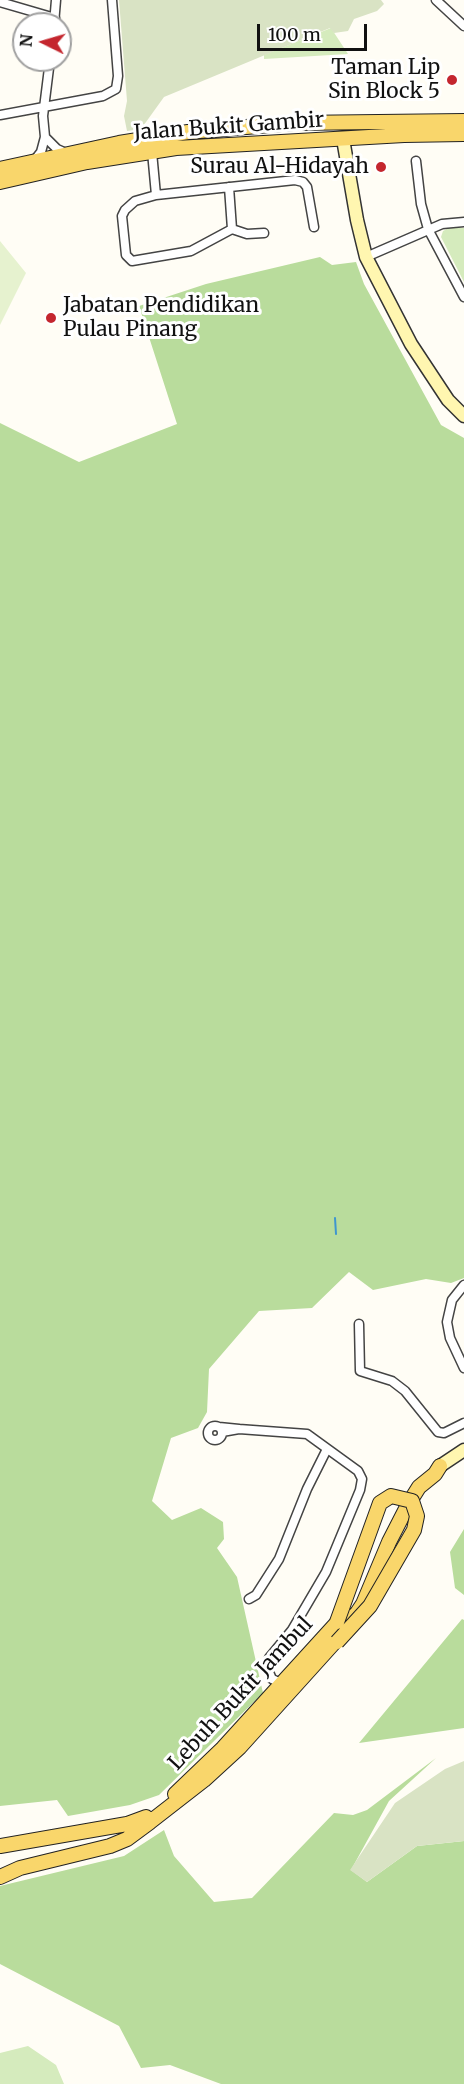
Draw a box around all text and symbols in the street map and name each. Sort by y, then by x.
north arrow [12,12,72,72]
scale bar [260,12,370,50]
text: 100 m [268,23,321,46]
text: N [16,33,37,48]
place label: Taman Lip Sin Block 5 [328,55,440,105]
marker: Taman Lip Sin Block 5 [445,73,459,87]
street label: Jalan Bukit Gambir [133,108,325,146]
place label: Surau Al-Hidayah [190,154,369,180]
marker: Surau Al-Hidayah [374,160,388,174]
place label: Jabatan Pendidikan Pulau Pinang [63,293,259,343]
marker: Jabatan Pendidikan Pulau Pinang [44,311,58,325]
street label: Lebuh Bukit Jambul [164,1612,318,1776]

